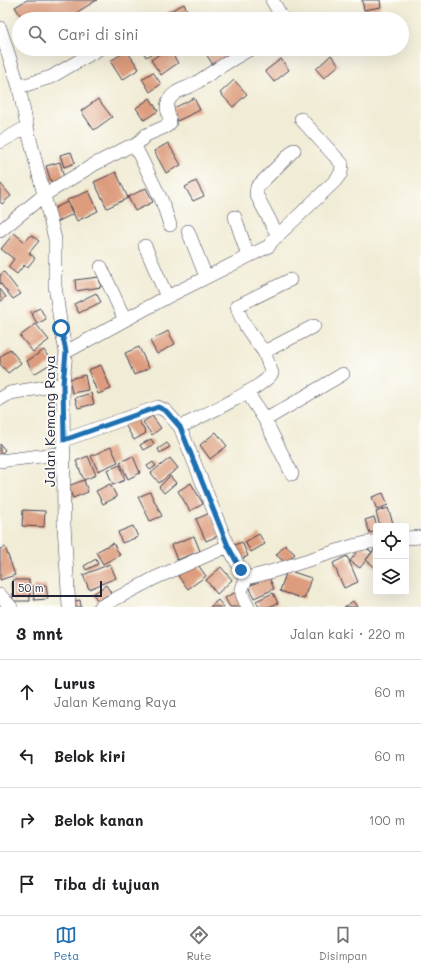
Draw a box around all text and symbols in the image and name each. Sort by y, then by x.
search box [12,12,409,56]
icon: search [26,23,48,45]
text: Cari di sini [58,24,139,44]
route start [52,319,70,337]
street label: Jalan Kemang Raya [40,355,59,487]
map controls [373,523,409,595]
button: locate [373,523,409,559]
button: layers [373,559,409,595]
route end [232,561,250,579]
scale bar [12,579,102,598]
text: 50 m [18,580,44,595]
text: 3 mnt [16,622,63,644]
text: Jalan kaki · 220 m [290,625,405,642]
text: Lurus [54,673,95,693]
icon: ahead [16,681,38,703]
text: 60 m [375,683,405,700]
text: Jalan Kemang Raya [54,693,177,710]
icon: left [16,745,38,767]
text: Belok kiri [54,746,126,766]
text: 60 m [375,747,405,764]
icon: right [16,809,38,831]
text: Belok kanan [54,810,143,830]
text: 100 m [369,811,405,828]
icon: arrive [16,873,38,895]
text: Tiba di tujuan [54,874,159,894]
tab: Peta [54,924,79,963]
tab: Rute [187,924,211,963]
tab: Disimpan [319,924,367,963]

